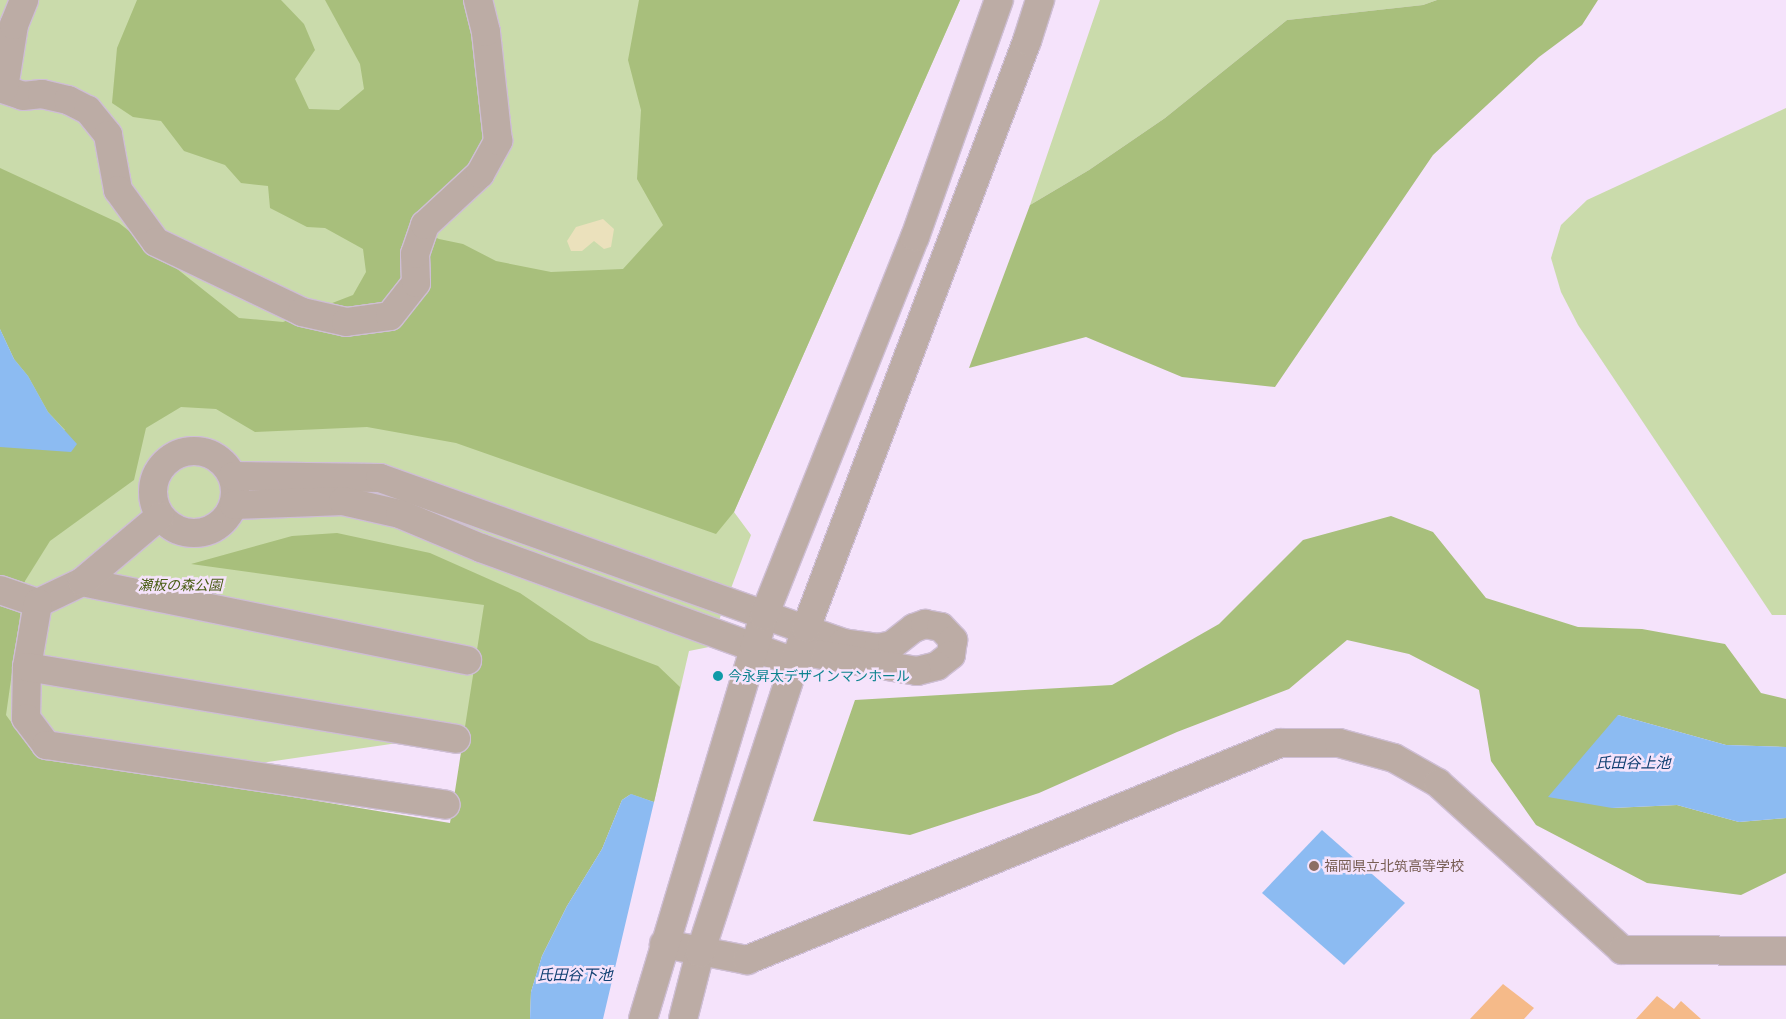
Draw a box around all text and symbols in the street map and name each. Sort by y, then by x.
park label: 瀬板の森公園 [138,577,222,593]
place label: 今永昇太デザインマンホール [728,668,910,684]
marker: 今永昇太デザインマンホール [712,670,724,682]
water label: 氏田谷上池 [1596,755,1670,773]
place label: 福岡県立北筑高等学校 [1324,858,1464,874]
marker: 福岡県立北筑高等学校 [1308,860,1320,872]
water label: 氏田谷下池 [538,967,612,985]

